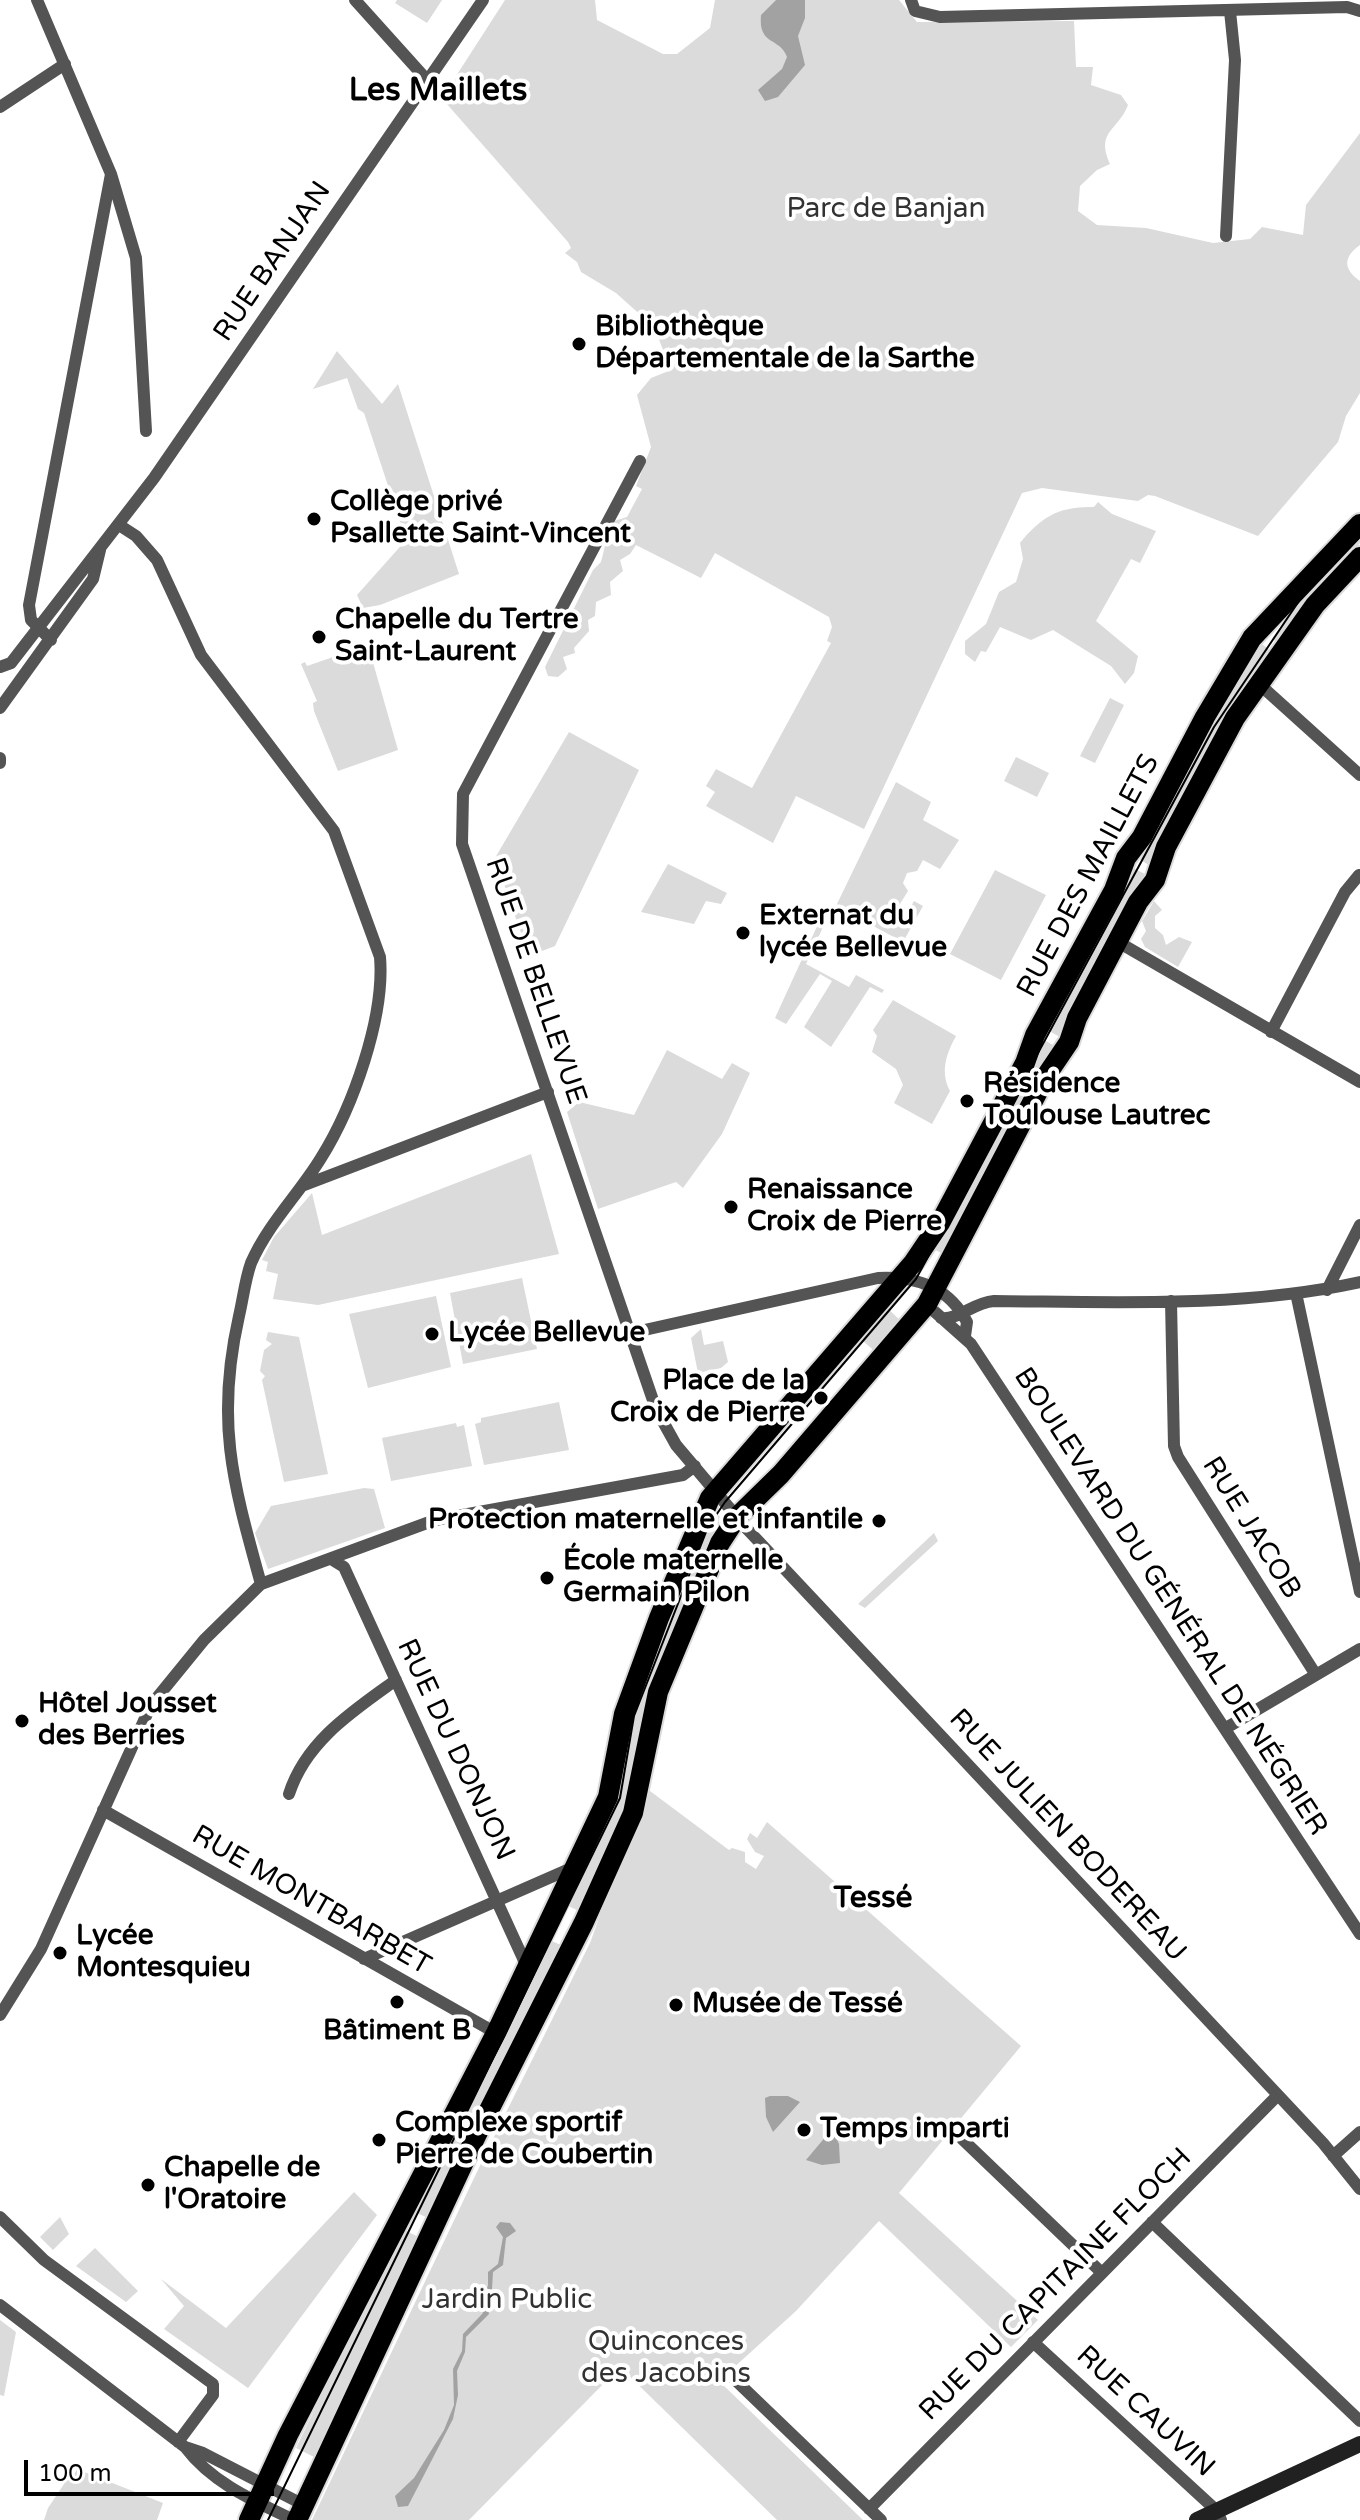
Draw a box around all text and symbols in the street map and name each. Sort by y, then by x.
district label: Les Maillets [349,73,527,111]
street label: RUE BANJAN [207,176,339,348]
park label: Parc de Banjan [786,193,986,227]
place label: Bibliothèque Départementale de la Sarthe [595,311,975,377]
marker: Bibliothèque Départementale de la Sarthe [570,335,588,353]
place label: Collège privé Psallette Saint-Vincent [330,486,631,552]
marker: Collège privé Psallette Saint-Vincent [305,510,323,528]
place label: Chapelle du Tertre Saint-Laurent [335,604,579,670]
marker: Chapelle du Tertre Saint-Laurent [310,628,328,646]
street label: RUE DES MAILLETS [1011,749,1167,1003]
street label: RUE DE BELLEVUE [477,853,593,1109]
place label: Externat du lycée Bellevue [759,900,947,966]
marker: Externat du lycée Bellevue [734,924,752,942]
place label: Résidence Toulouse Lautrec [983,1068,1211,1134]
marker: Résidence Toulouse Lautrec [958,1092,976,1110]
place label: Renaissance Croix de Pierre [747,1174,942,1240]
marker: Renaissance Croix de Pierre [722,1198,740,1216]
place label: Lycée Bellevue [448,1317,645,1351]
marker: Lycée Bellevue [423,1325,441,1343]
street label: BOULEVARD DU GÉNÉRAL DE NÉGRIER [1006,1362,1334,1842]
place label: Place de la Croix de Pierre [610,1365,805,1431]
marker: Place de la Croix de Pierre [812,1389,830,1407]
street label: RUE JACOB [1194,1451,1308,1605]
place label: Protection maternelle et infantile [428,1504,863,1538]
marker: Protection maternelle et infantile [870,1512,888,1530]
place label: École maternelle Germain Pilon [563,1545,783,1611]
marker: École maternelle Germain Pilon [538,1569,556,1587]
street label: RUE DU DONJON [389,1634,521,1866]
place label: Hôtel Jousset des Berries [38,1688,217,1754]
street label: RUE JULIEN BODEREAU [941,1703,1193,1969]
marker: Hôtel Jousset des Berries [13,1712,31,1730]
street label: RUE MONTBARBET [186,1819,436,1983]
district label: Tessé [833,1881,913,1917]
place label: Lycée Montesquieu [76,1920,251,1986]
marker: Lycée Montesquieu [51,1944,69,1962]
place label: Musée de Tessé [692,1988,903,2022]
marker: Bâtiment B [388,1993,406,2011]
marker: Musée de Tessé [667,1996,685,2014]
place label: Bâtiment B [323,2015,471,2049]
place label: Complexe sportif Pierre de Coubertin [395,2107,653,2173]
place label: Temps imparti [820,2113,1010,2147]
marker: Temps imparti [795,2121,813,2139]
marker: Complexe sportif Pierre de Coubertin [370,2131,388,2149]
street label: RUE DU CAPITAINE FLOCH [913,2142,1199,2428]
place label: Chapelle de l'Oratoire [164,2152,320,2218]
marker: Chapelle de l'Oratoire [139,2176,157,2194]
park label: Jardin Public [422,2284,592,2318]
park label: Quinconces des Jacobins [581,2326,751,2392]
street label: RUE CAUVIN [1069,2339,1221,2485]
scale bar [28,2444,278,2494]
text: 100 m [38,2459,112,2488]

